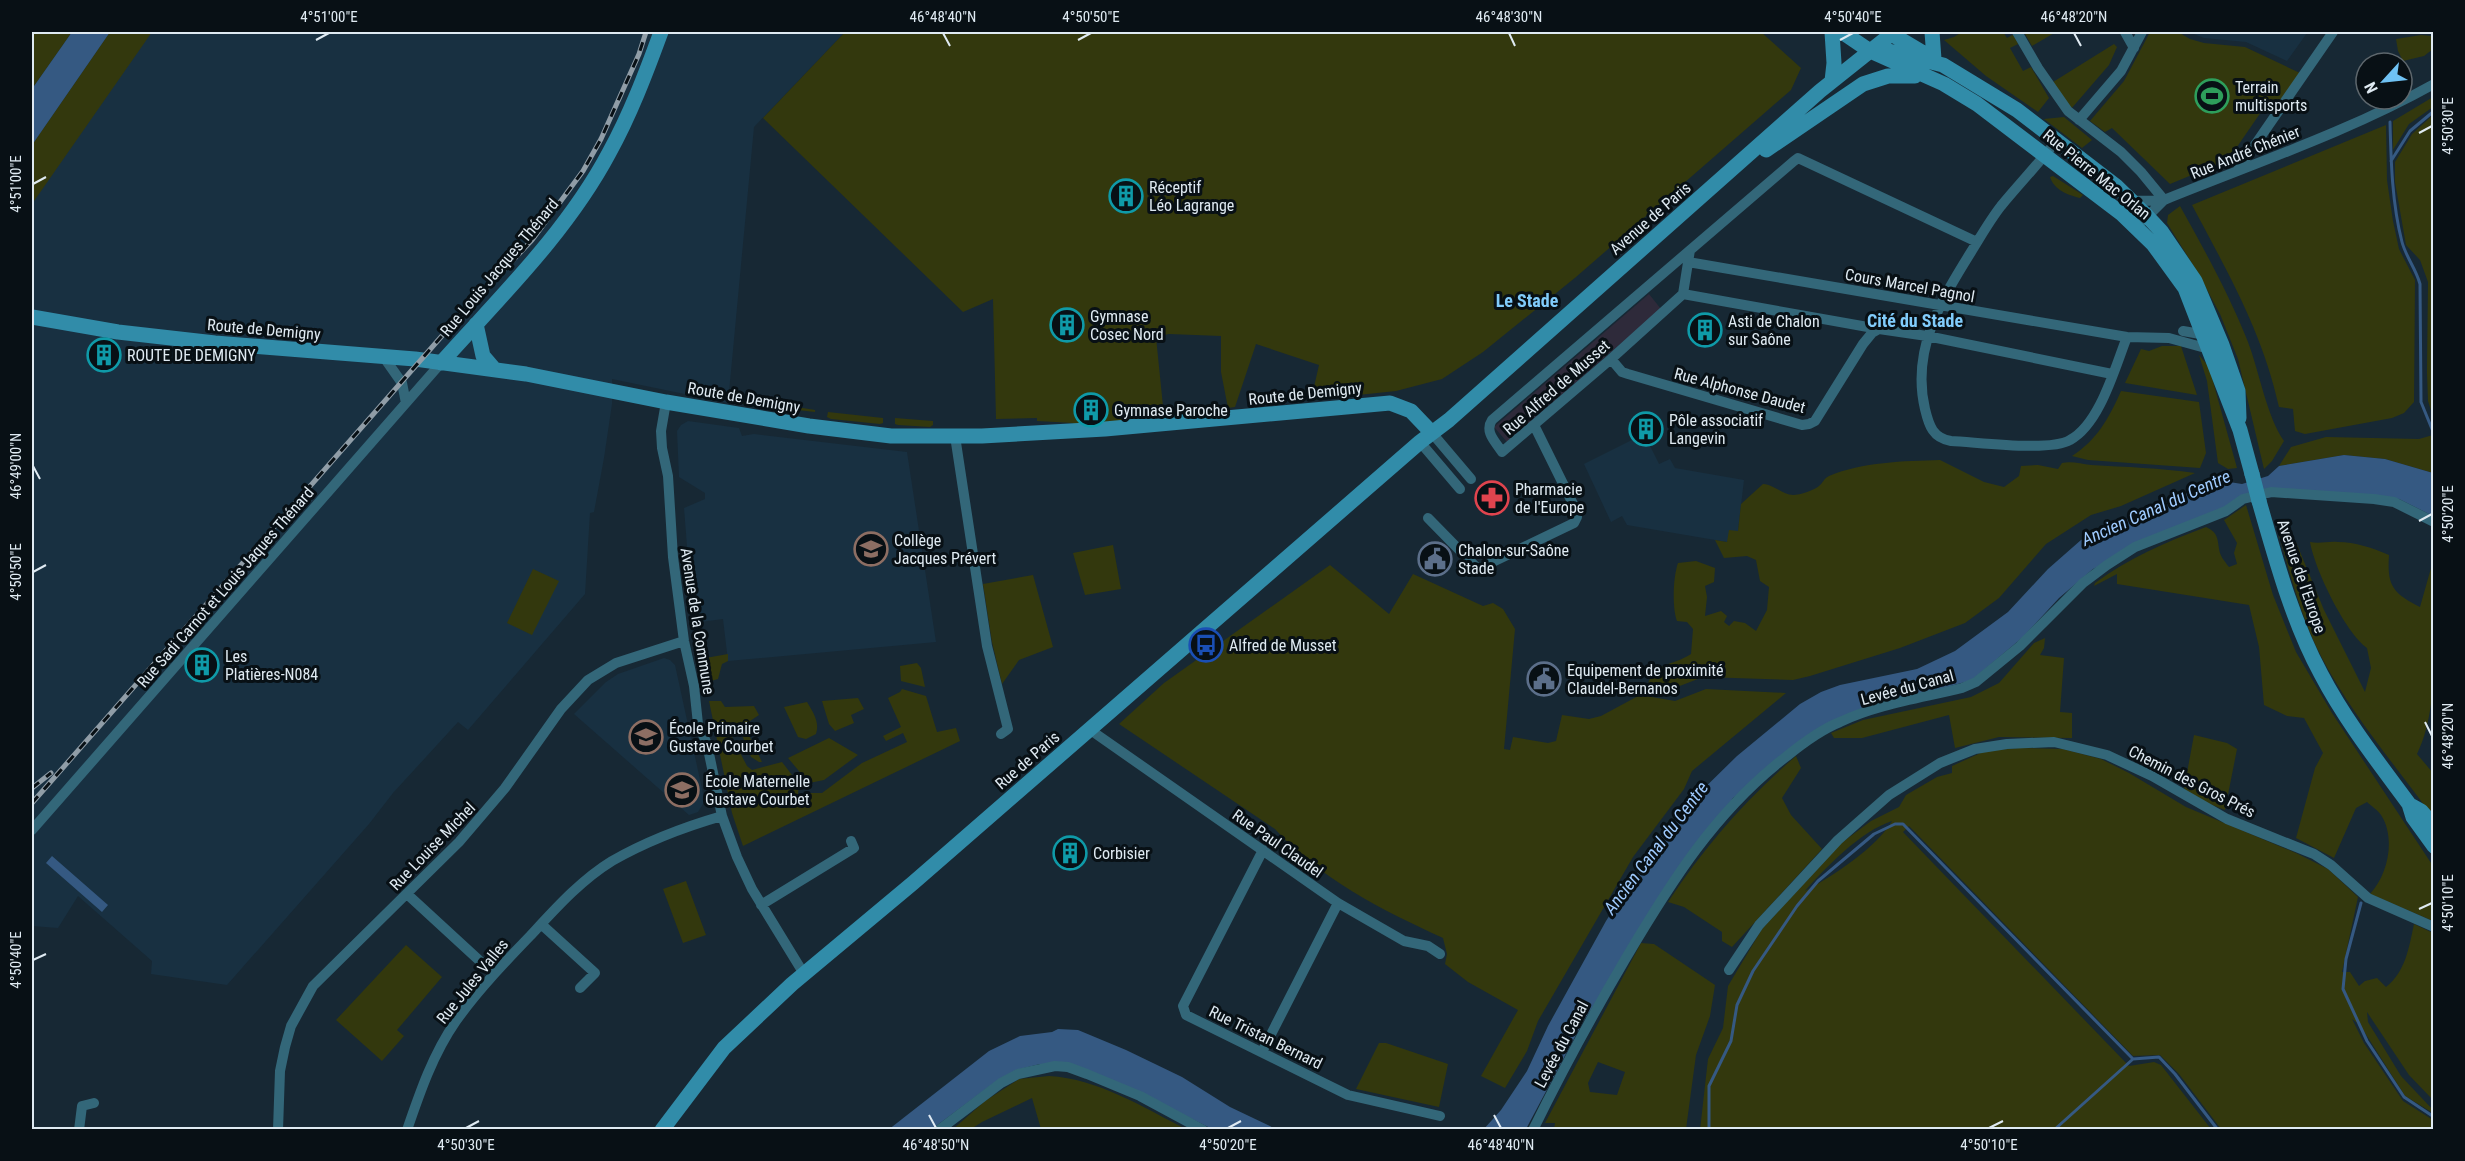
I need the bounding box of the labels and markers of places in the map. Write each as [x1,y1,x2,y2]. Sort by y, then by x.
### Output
sports icon: Terrain multisports [2194,78,2230,114]
place label: Terrain multisports [2235,78,2307,115]
building icon: Réceptif Léo Lagrange [1108,178,1144,214]
place label: Réceptif Léo Lagrange [1149,178,1234,215]
building icon: Gymnase Cosec Nord [1049,307,1085,343]
place label: Gymnase Cosec Nord [1090,307,1164,344]
building icon: Asti de Chalon sur Saône [1687,312,1723,348]
place label: Asti de Chalon sur Saône [1728,312,1820,349]
building icon: ROUTE DE DEMIGNY [86,337,122,373]
place label: ROUTE DE DEMIGNY [127,346,256,365]
building icon: Gymnase Paroche [1073,392,1109,428]
place label: Gymnase Paroche [1114,401,1228,420]
building icon: Pôle associatif Langevin [1628,411,1664,447]
place label: Pôle associatif Langevin [1669,411,1763,448]
pharmacy icon: Pharmacie de l'Europe [1474,480,1510,516]
place label: Pharmacie de l'Europe [1515,480,1584,517]
school or university icon: Collège Jacques Prévert [853,531,889,567]
place label: Collège Jacques Prévert [894,531,997,568]
public building icon: Chalon-sur-Saône Stade [1417,541,1453,577]
place label: Chalon-sur-Saône Stade [1458,541,1569,578]
bus stop icon: Alfred de Musset [1188,627,1224,663]
place label: Alfred de Musset [1229,636,1337,655]
building icon: Les Platières-N084 [184,647,220,683]
place label: Les Platières-N084 [225,647,318,684]
public building icon: Equipement de proximité Claudel-Bernanos [1526,661,1562,697]
place label: Equipement de proximité Claudel-Bernanos [1567,661,1724,698]
school or university icon: École Primaire Gustave Courbet [628,719,664,755]
place label: École Primaire Gustave Courbet [669,719,774,756]
school or university icon: École Maternelle Gustave Courbet [664,772,700,808]
place label: École Maternelle Gustave Courbet [705,772,810,809]
building icon: Corbisier [1052,835,1088,871]
place label: Corbisier [1093,844,1150,863]

